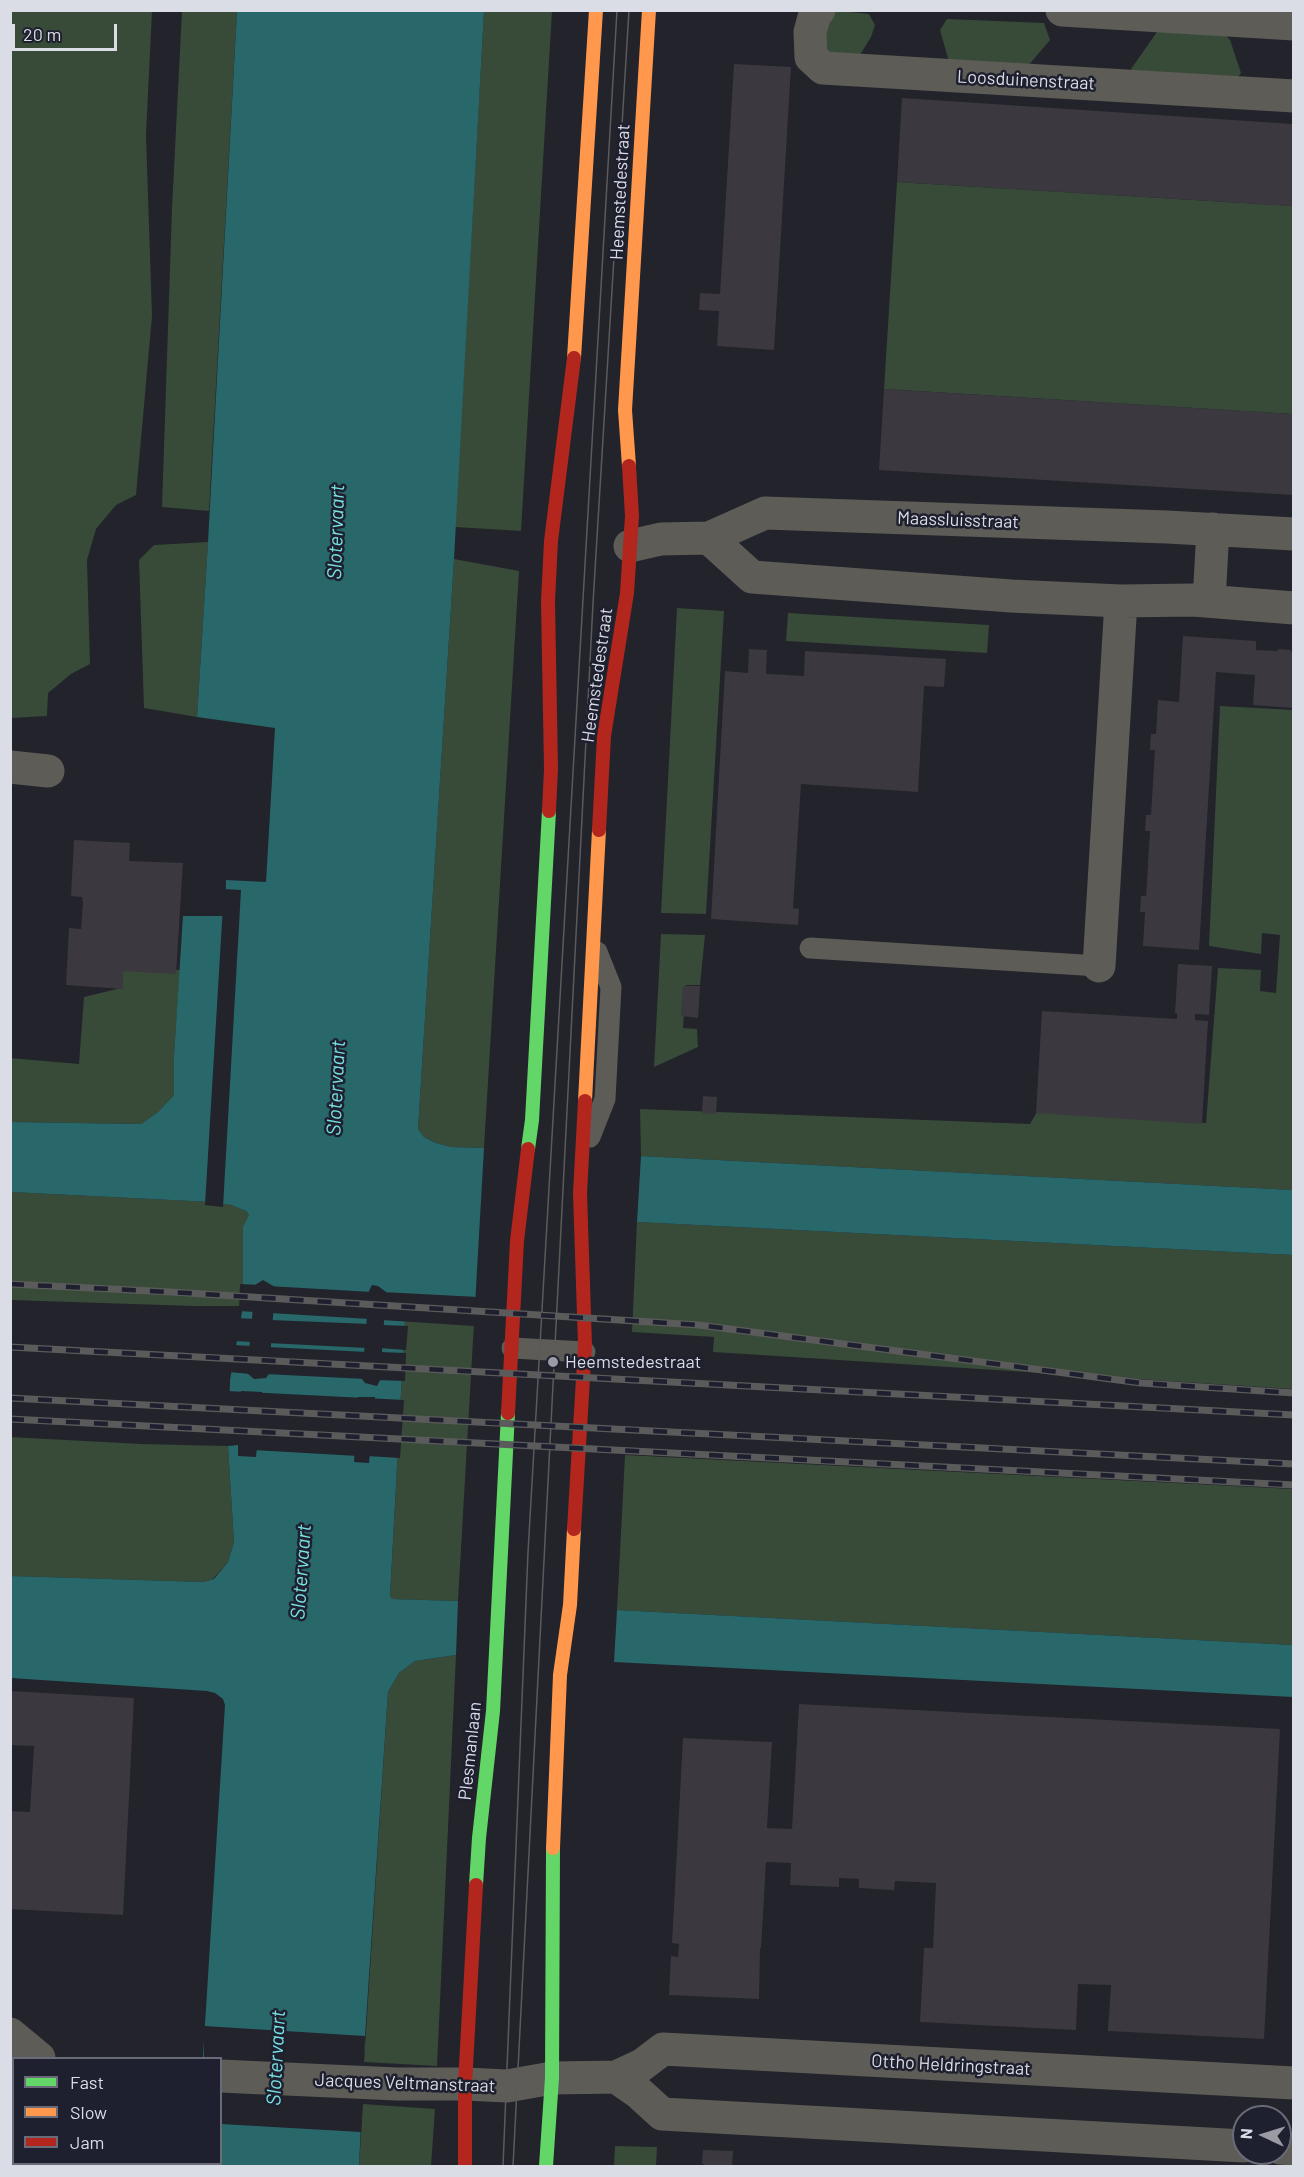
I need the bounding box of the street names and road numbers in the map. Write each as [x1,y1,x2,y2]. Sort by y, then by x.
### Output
street label: Loosduinenstraat [957,66,1095,94]
street label: Heemstedestraat [606,123,634,261]
street label: Maassluisstraat [897,507,1019,533]
street label: Heemstedestraat [577,606,617,744]
street label: Plesmanlaan [454,1701,486,1801]
street label: Ottho Heldringstraat [871,2050,1031,2080]
street label: Jacques Veltmanstraat [314,2069,496,2097]

